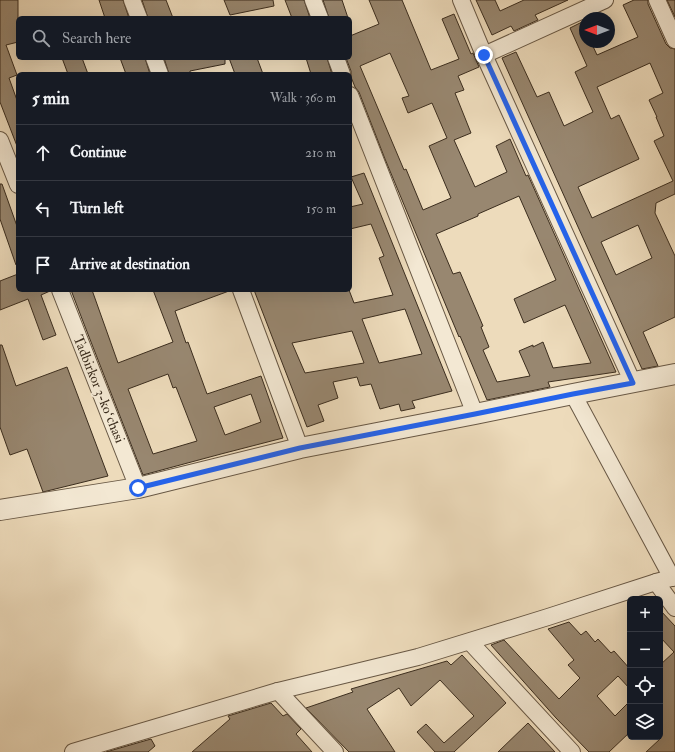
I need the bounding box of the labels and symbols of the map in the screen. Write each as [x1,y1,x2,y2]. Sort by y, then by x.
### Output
north arrow [579,12,615,48]
route end [475,46,493,64]
street label: Tadbirkor 3-koʻchasi [70,333,129,446]
route start [129,479,147,497]

